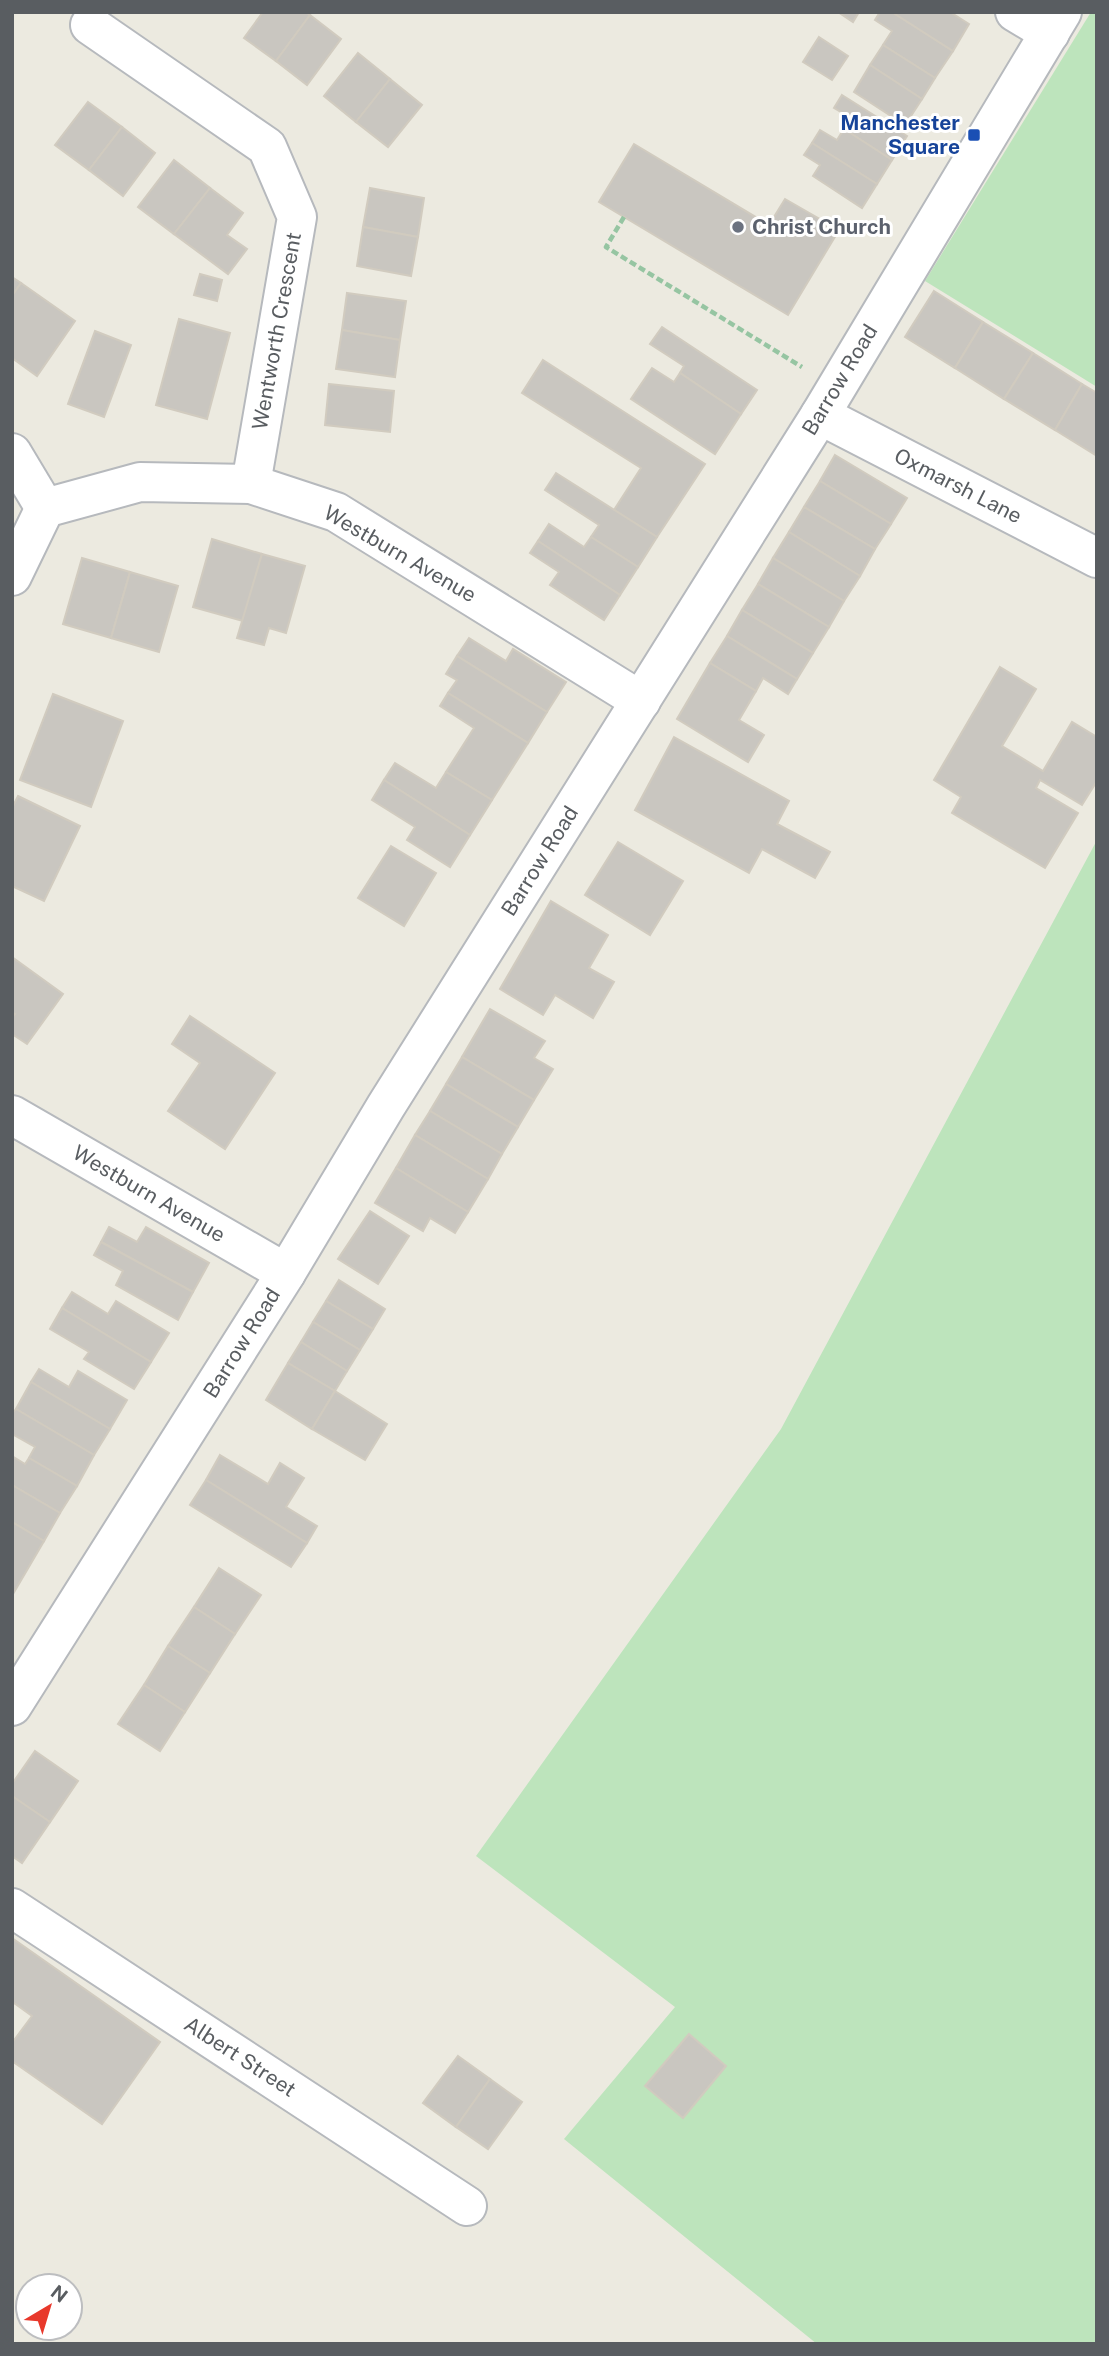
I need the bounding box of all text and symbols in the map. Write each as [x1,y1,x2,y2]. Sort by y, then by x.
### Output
place label: Manchester Square [840,110,960,159]
marker: Manchester Square [966,127,982,143]
place label: Christ Church [752,214,891,239]
marker: Christ Church [730,219,746,235]
street label: Wentworth Crescent [247,230,306,432]
street label: Barrow Road [797,320,882,440]
street label: Oxmarsh Lane [890,443,1026,528]
street label: Westburn Avenue [320,500,481,607]
street label: Barrow Road [496,801,583,920]
street label: Westburn Avenue [69,1140,230,1247]
street label: Barrow Road [198,1283,285,1402]
street label: Albert Street [180,2011,301,2102]
north arrow [14,2272,84,2342]
text: N [47,2280,72,2307]

